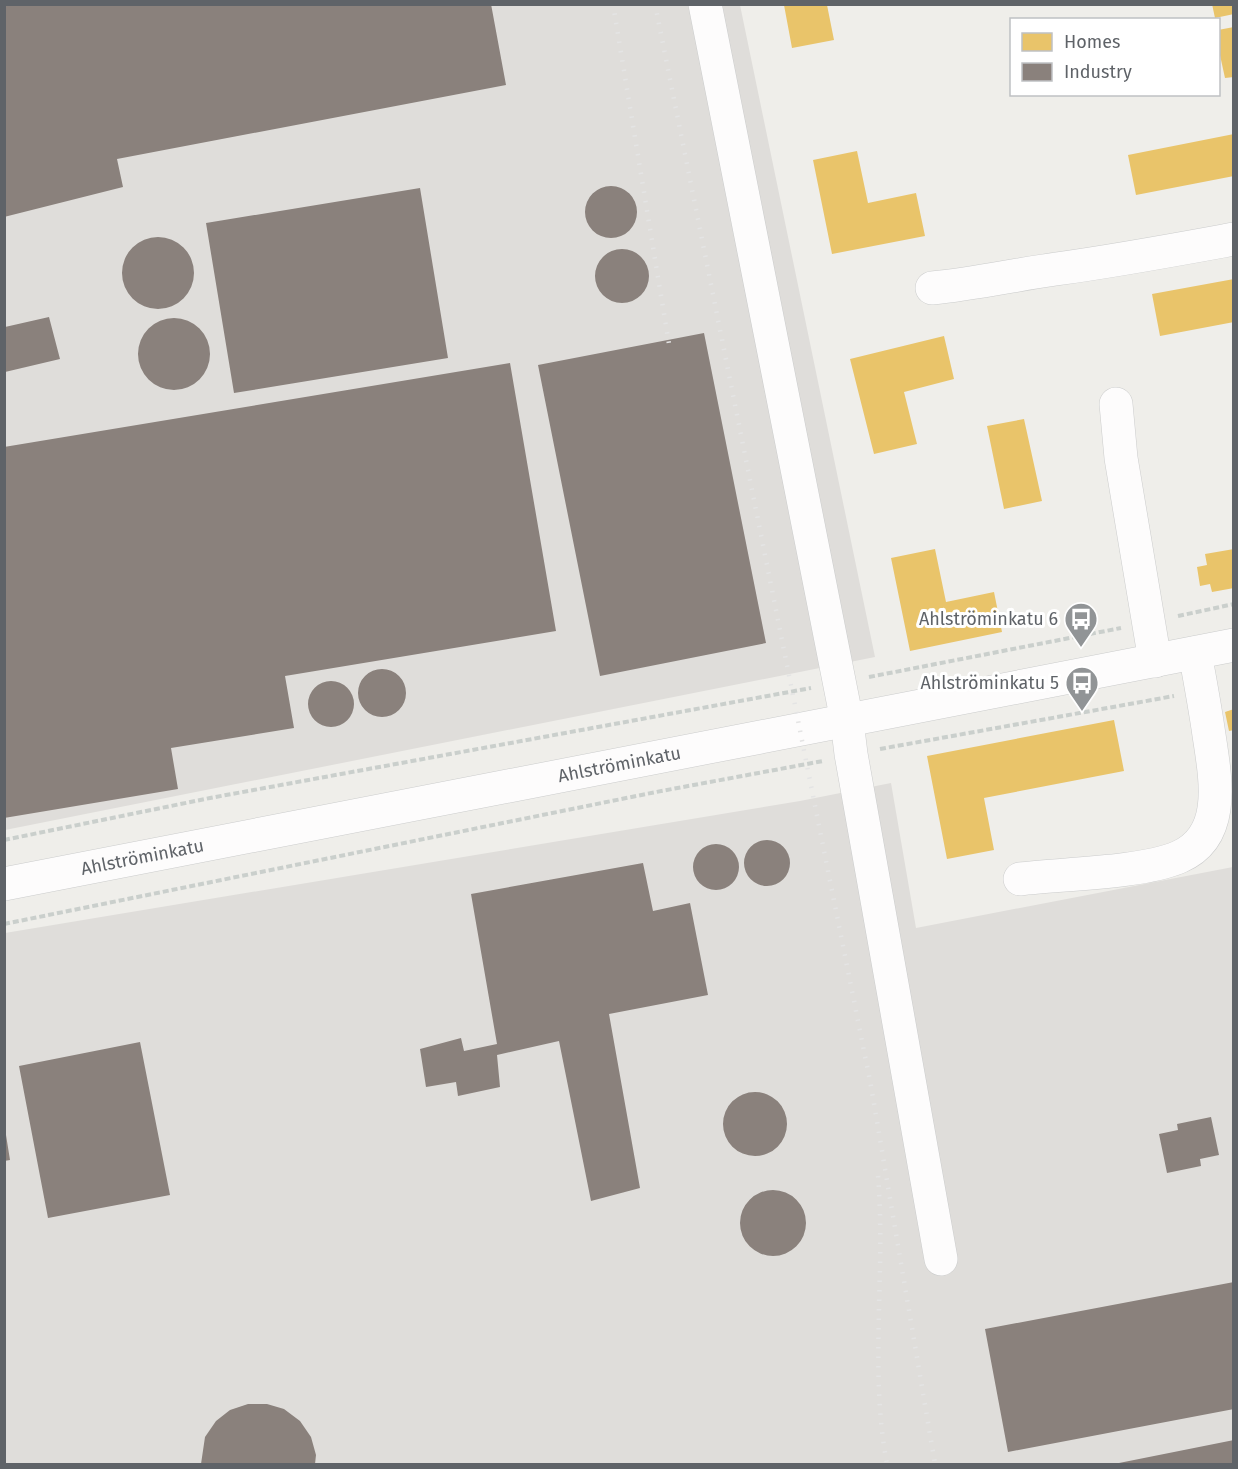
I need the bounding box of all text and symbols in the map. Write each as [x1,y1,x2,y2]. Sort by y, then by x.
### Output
legend [1010,18,1220,96]
text: Homes [1064,31,1120,53]
text: Industry [1064,61,1132,83]
bus stop icon: Ahlströminkatu 6 [1063,601,1099,648]
place label: Ahlströminkatu 6 [919,608,1058,630]
bus stop icon: Ahlströminkatu 5 [1064,665,1100,712]
place label: Ahlströminkatu 5 [920,672,1059,694]
street label: Ahlströminkatu [556,742,683,787]
street label: Ahlströminkatu [79,834,206,880]

